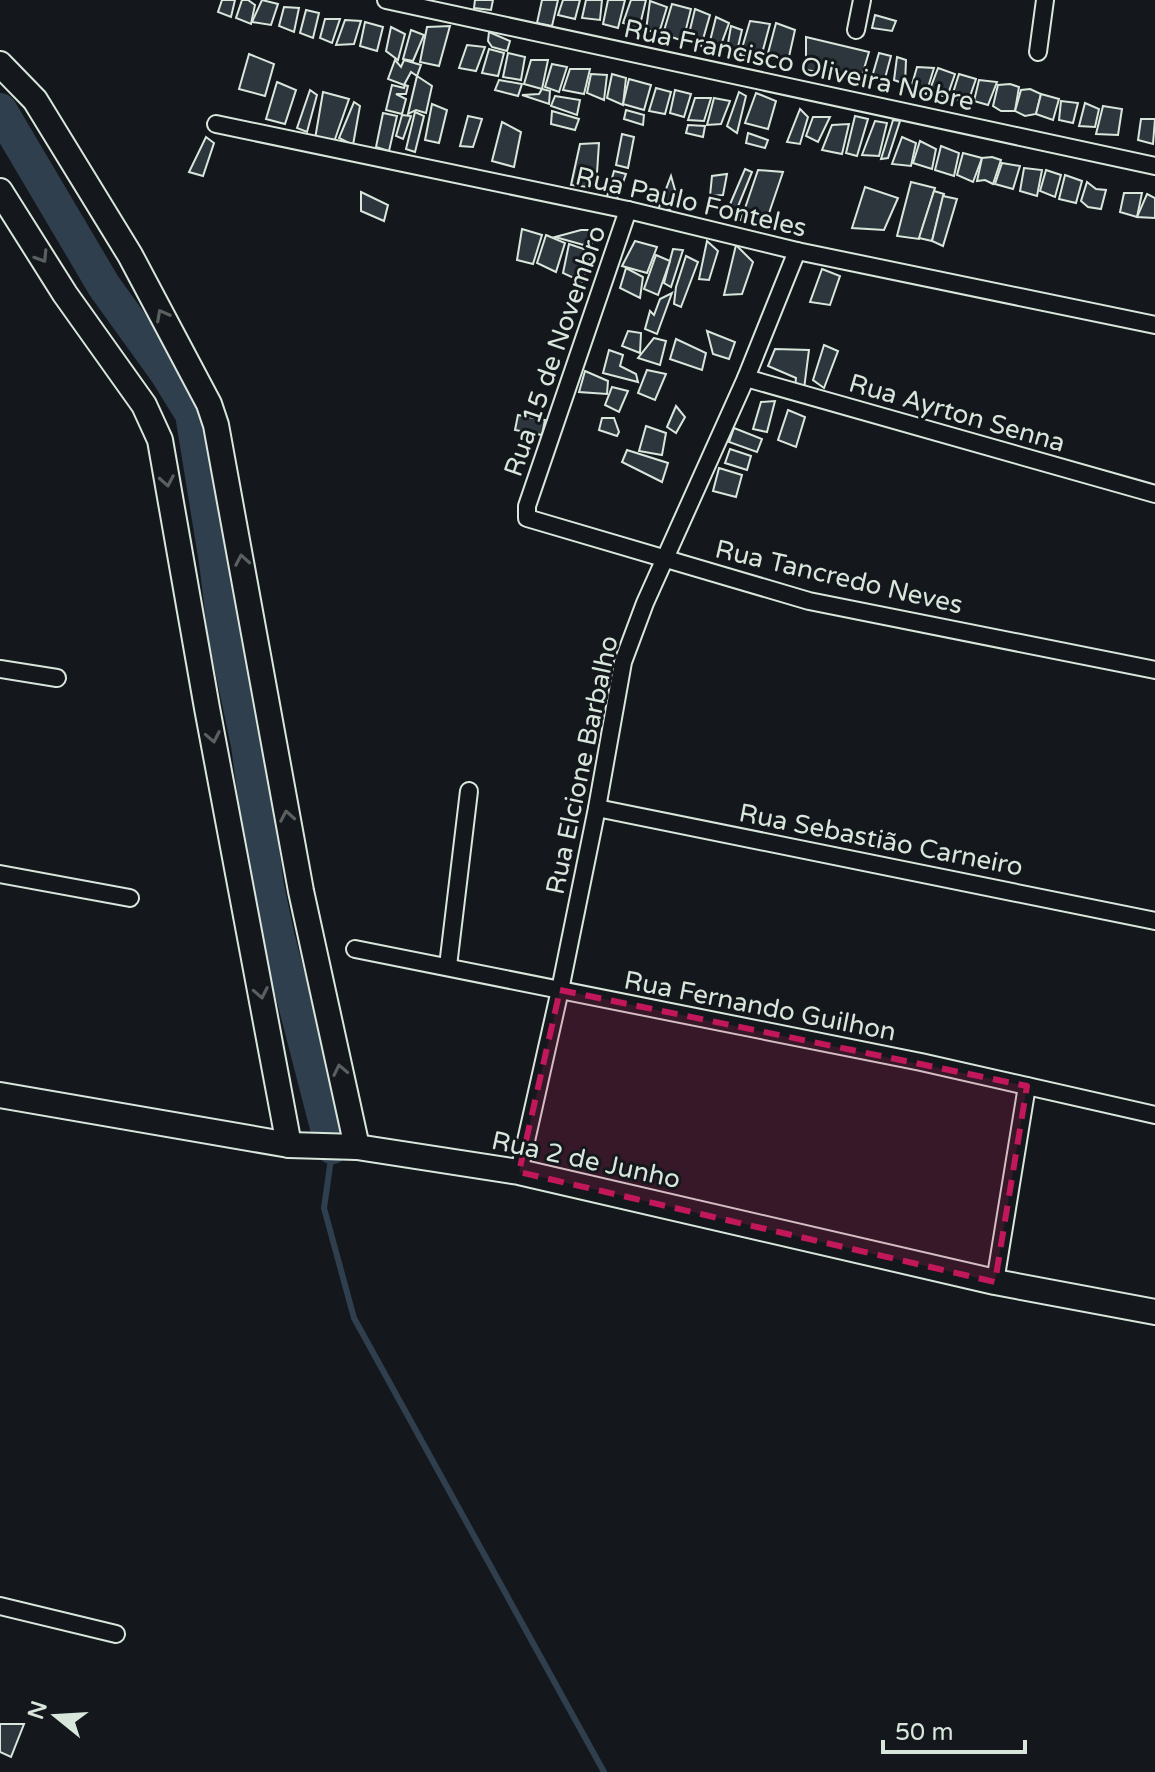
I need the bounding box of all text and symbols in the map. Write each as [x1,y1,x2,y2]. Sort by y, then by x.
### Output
street label: Rua Francisco Oliveira Nobre [621,13,977,117]
street label: Rua Paulo Fonteles [572,160,810,244]
street label: Rua 15 de Novembro [498,222,612,480]
one-way arrow [32,248,47,263]
one-way arrow [156,309,171,324]
street label: Rua Ayrton Senna [845,367,1069,459]
one-way arrow [158,474,175,488]
street label: Rua Tancredo Neves [712,533,966,621]
one-way arrow [234,553,251,567]
street label: Rua Elcione Barbalho [539,633,625,897]
one-way arrow [203,730,220,744]
street label: Rua Sebastião Carneiro [736,797,1026,883]
one-way arrow [280,809,297,823]
street label: Rua Fernando Guilhon [621,964,899,1048]
one-way arrow [251,986,268,999]
one-way arrow [332,1064,349,1078]
street label: Rua 2 de Junho [489,1125,683,1195]
north arrow [16,1676,96,1756]
text: N [23,1698,53,1723]
scale bar [883,1704,1025,1754]
text: 50 m [895,1718,953,1747]

